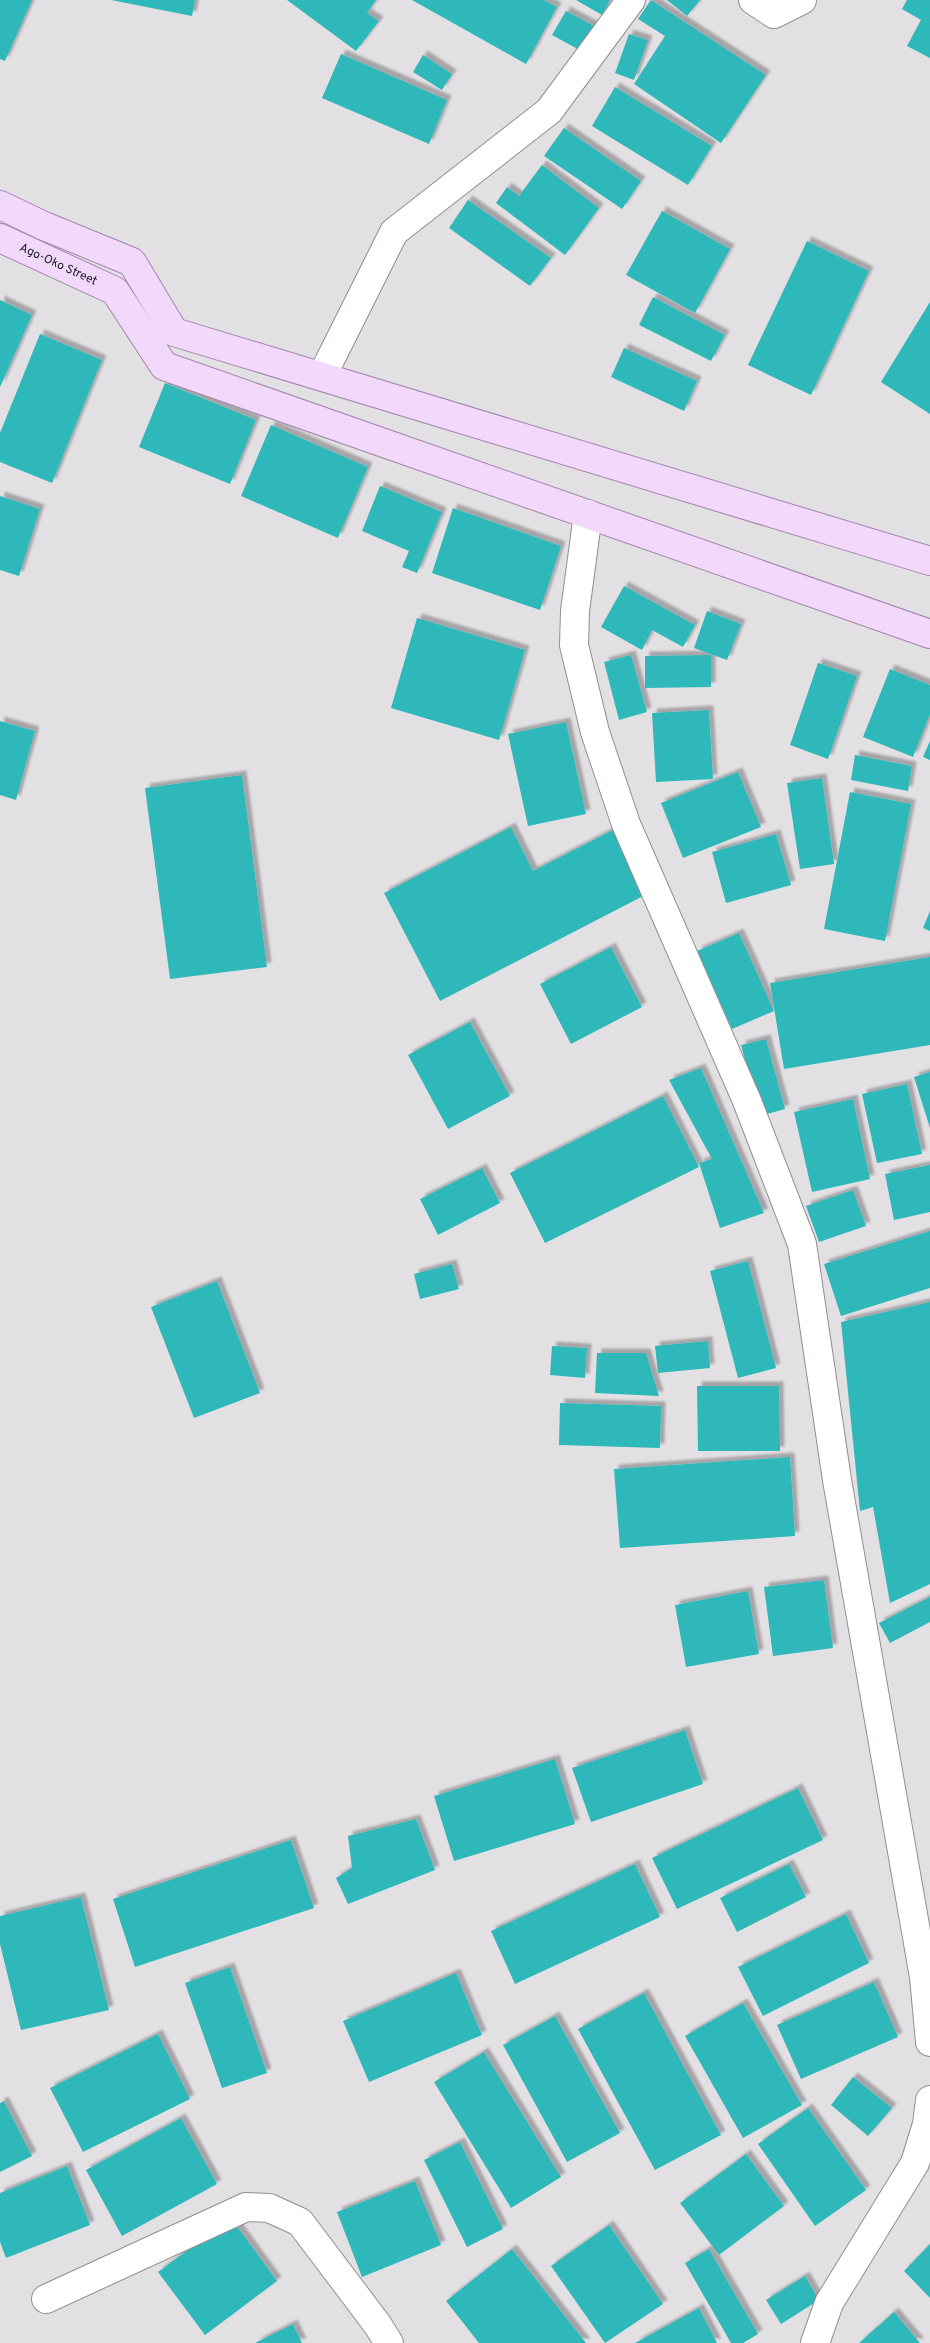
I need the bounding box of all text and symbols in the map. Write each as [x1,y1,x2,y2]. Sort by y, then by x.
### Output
street label: Ago-Oko Street [17,240,99,290]

